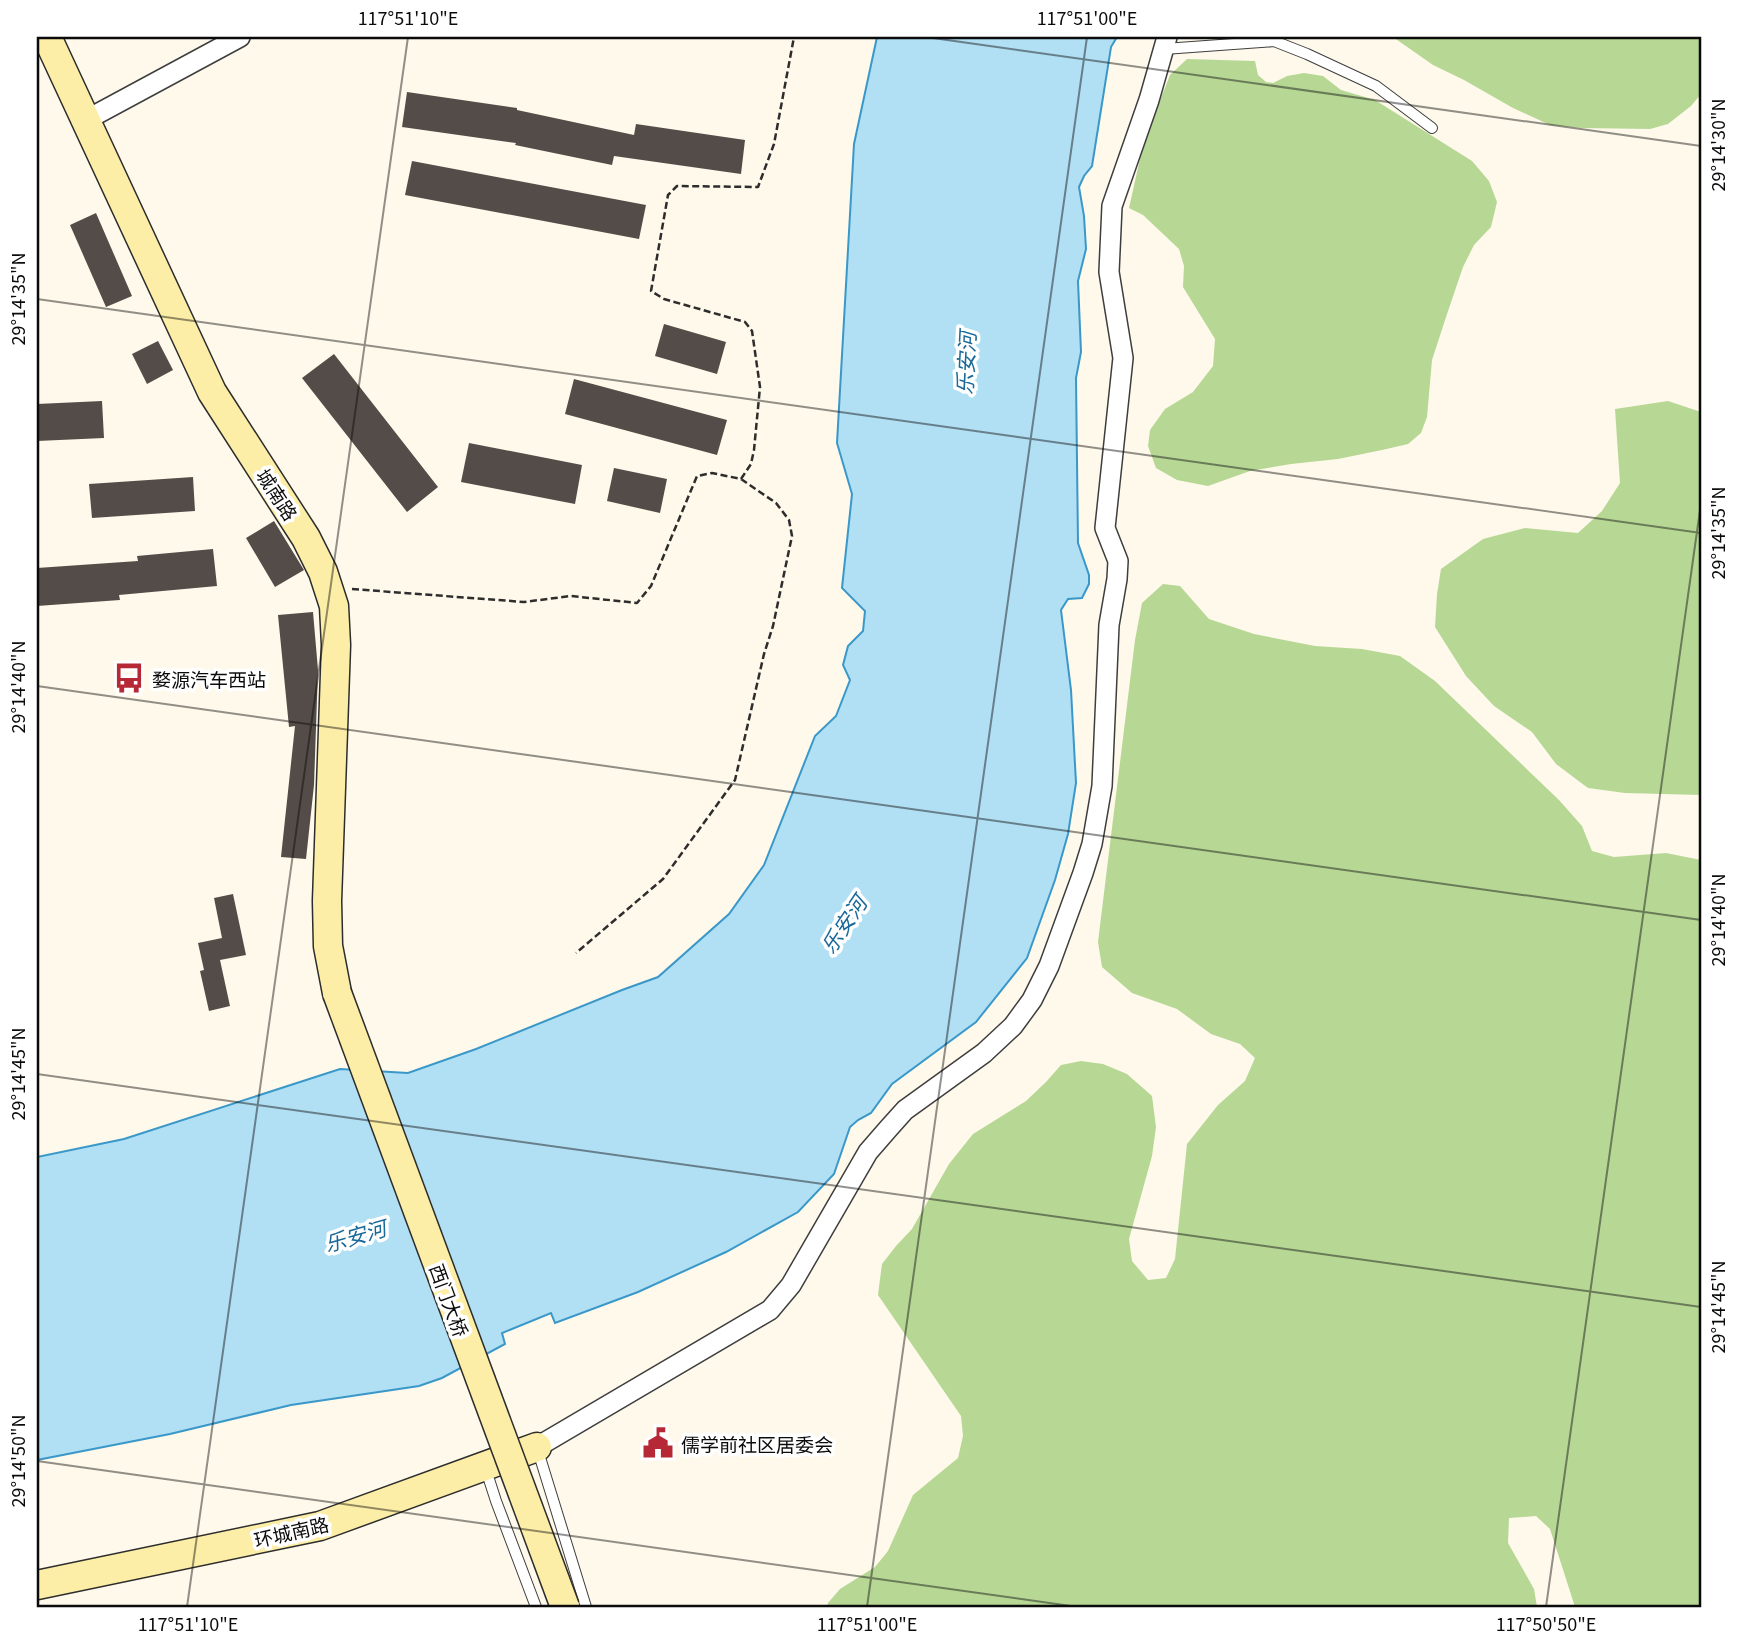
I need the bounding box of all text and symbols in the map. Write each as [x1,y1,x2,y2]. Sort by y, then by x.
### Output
text: 117°51'10"E [358,4,458,30]
text: 117°51'00"E [1037,4,1137,30]
text: 29°14'30"N [1704,98,1730,192]
text: 29°14'35"N [4,252,30,346]
water label: 乐安河 [948,327,982,395]
street label: 城南路 [251,463,305,525]
text: 29°14'35"N [1704,486,1730,580]
text: 29°14'40"N [4,640,30,734]
bus stop icon: 婺源汽车西站 [112,661,146,695]
place label: 婺源汽车西站 [152,665,266,692]
text: 29°14'40"N [1704,873,1730,967]
water label: 乐安河 [813,886,875,959]
text: 29°14'45"N [4,1027,30,1121]
water label: 乐安河 [321,1211,393,1258]
street label: 西门大桥 [424,1260,476,1340]
text: 29°14'45"N [1704,1260,1730,1354]
text: 29°14'50"N [4,1414,30,1508]
public building icon: 儒学前社区居委会 [641,1426,675,1460]
place label: 儒学前社区居委会 [681,1430,833,1457]
street label: 环城南路 [251,1509,331,1553]
text: 117°51'10"E [138,1610,238,1636]
text: 117°51'00"E [817,1610,917,1636]
text: 117°50'50"E [1496,1610,1596,1636]

